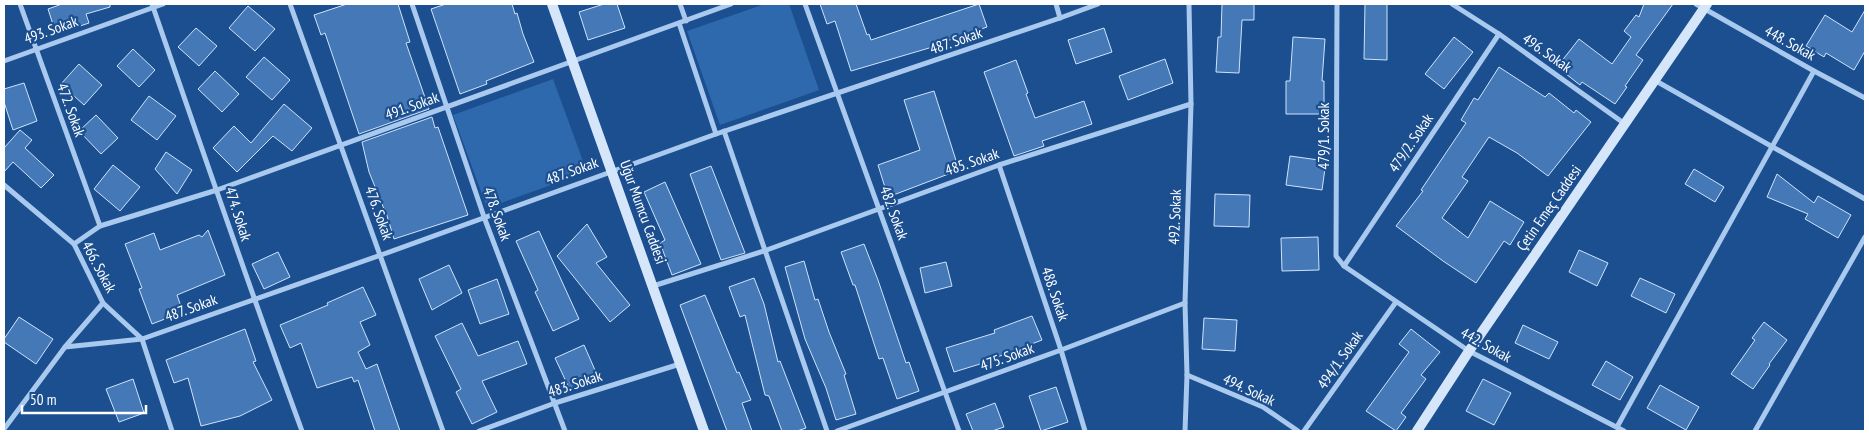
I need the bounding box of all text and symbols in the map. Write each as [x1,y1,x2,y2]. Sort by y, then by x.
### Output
street label: 493. Sokak [21,11,80,48]
street label: 448. Sokak [1761,21,1819,64]
street label: 487. Sokak [927,23,985,58]
street label: 496. Sokak [1519,29,1576,76]
street label: 472. Sokak [53,80,90,139]
street label: 491. Sokak [382,87,441,124]
street label: 479/1. Sokak [1314,102,1333,169]
street label: 479/2. Sokak [1384,110,1437,176]
street label: 485. Sokak [942,143,1001,180]
street label: 487. Sokak [543,152,601,189]
street label: Uğur Mumcu Caddesi [616,157,671,266]
street label: Çetin Emeç Caddesi [1512,161,1585,254]
street label: 476. Sokak [361,183,398,242]
street label: 482. Sokak [876,183,913,242]
street label: 474. Sokak [221,184,256,243]
street label: 478. Sokak [479,184,516,243]
street label: 492. Sokak [1164,189,1185,245]
street label: 466. Sokak [78,238,121,296]
street label: 488. Sokak [1037,264,1074,323]
street label: 487. Sokak [162,289,220,326]
street label: 442. Sokak [1457,323,1515,366]
street label: 494/1. Sokak [1313,327,1367,393]
street label: 475. Sokak [977,338,1036,375]
street label: 483. Sokak [545,366,604,401]
street label: 494. Sokak [1220,369,1279,410]
scale bar [22,382,146,414]
text: 50 m [30,390,56,409]

